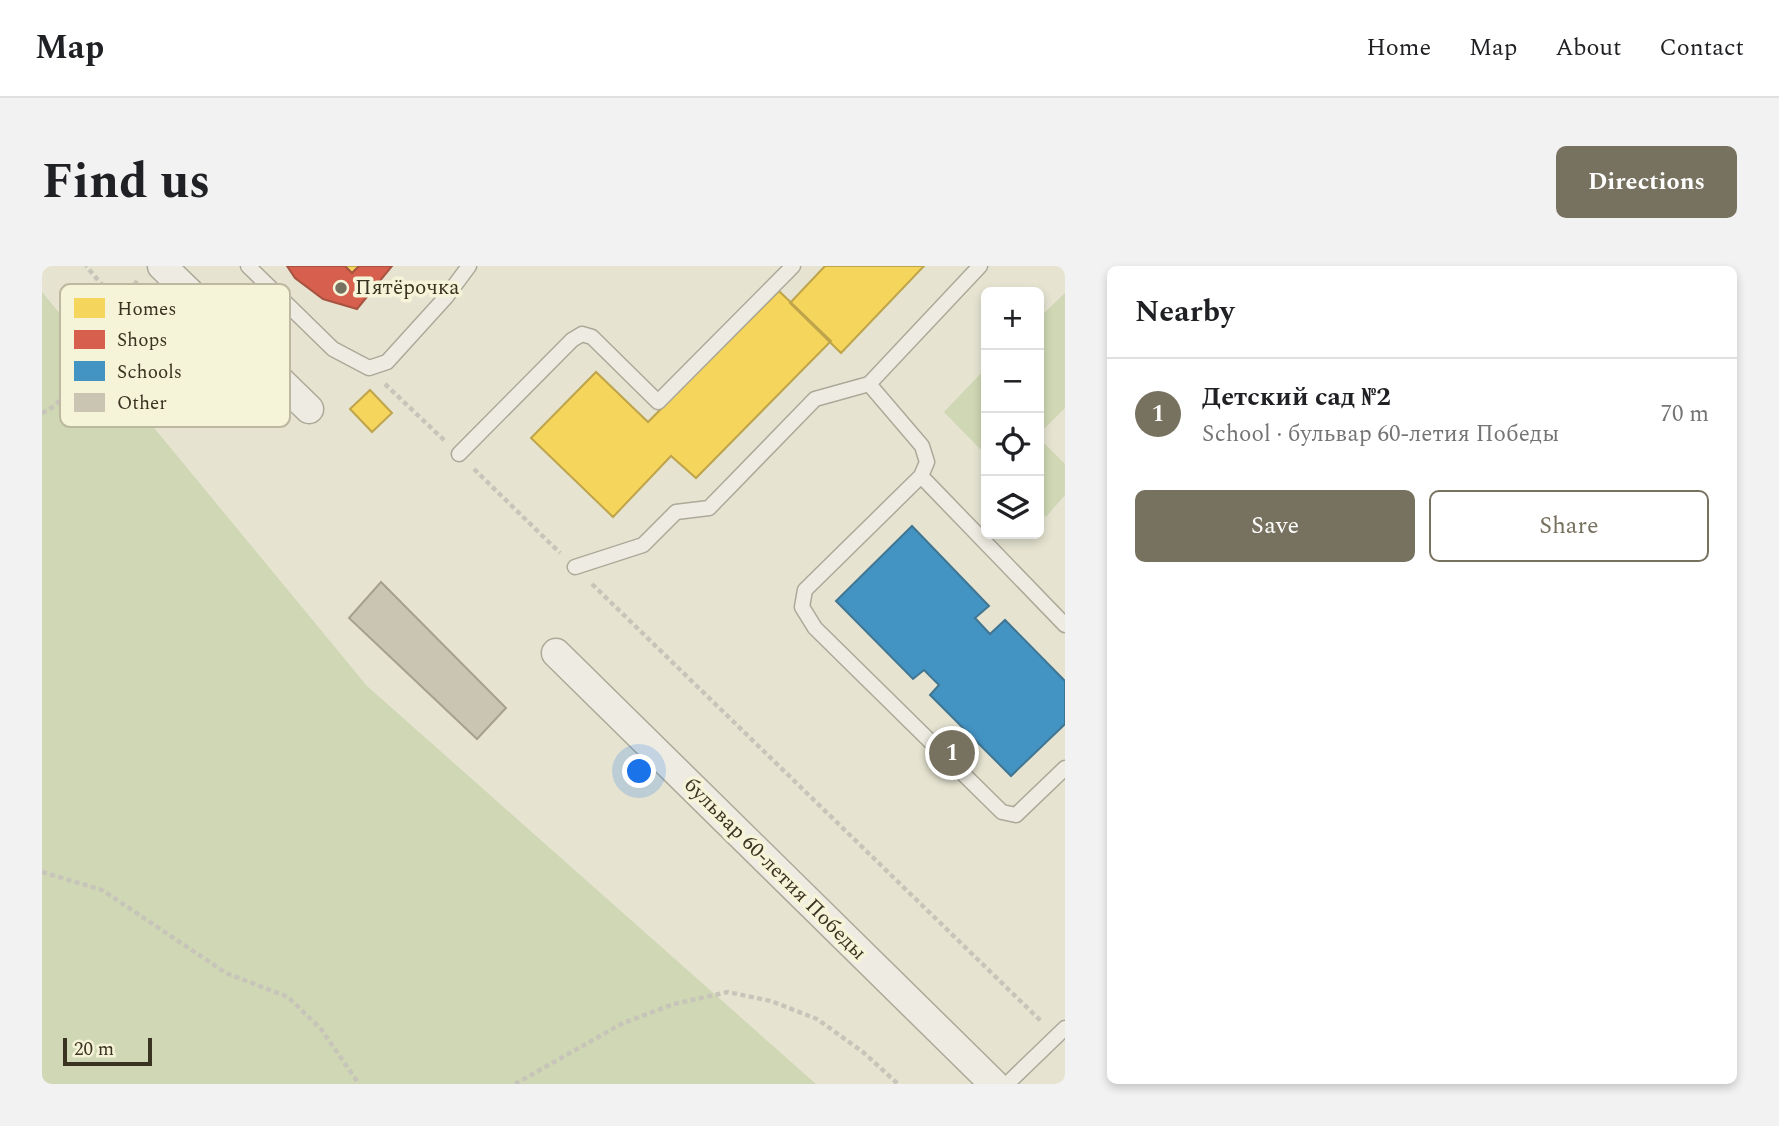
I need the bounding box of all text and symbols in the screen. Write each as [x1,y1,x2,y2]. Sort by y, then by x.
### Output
text: Map [35,23,104,73]
text: Home [1366,30,1431,66]
text: Map [1469,30,1517,66]
text: About [1555,30,1621,66]
text: Contact [1659,30,1744,66]
text: Find us [42,145,210,220]
button: Directions [1556,146,1737,218]
place label: Пятёрочка [355,272,460,304]
marker: Пятёрочка [333,280,349,296]
legend [60,284,290,427]
map controls [981,287,1044,539]
button: + [981,287,1044,350]
text: Nearby [1135,289,1234,335]
text: Homes [117,295,176,324]
text: Shops [117,326,167,355]
button: − [981,350,1044,413]
text: Schools [117,358,182,387]
text: Детский сад №2 [1202,377,1391,417]
text: Other [117,389,167,418]
text: 1 [1152,397,1164,432]
text: 70 m [1660,397,1709,432]
button: locate [981,413,1044,476]
text: School · бульвар 60-летия Победы [1202,417,1559,452]
button: layers [981,476,1044,539]
button: Save [1135,490,1415,562]
button: Share [1429,490,1709,562]
pin: 1 [929,727,975,779]
your location [622,754,656,788]
street label: бульвар 60-летия Победы [676,770,874,968]
scale bar [63,1035,152,1067]
text: 20 m [74,1035,114,1064]

